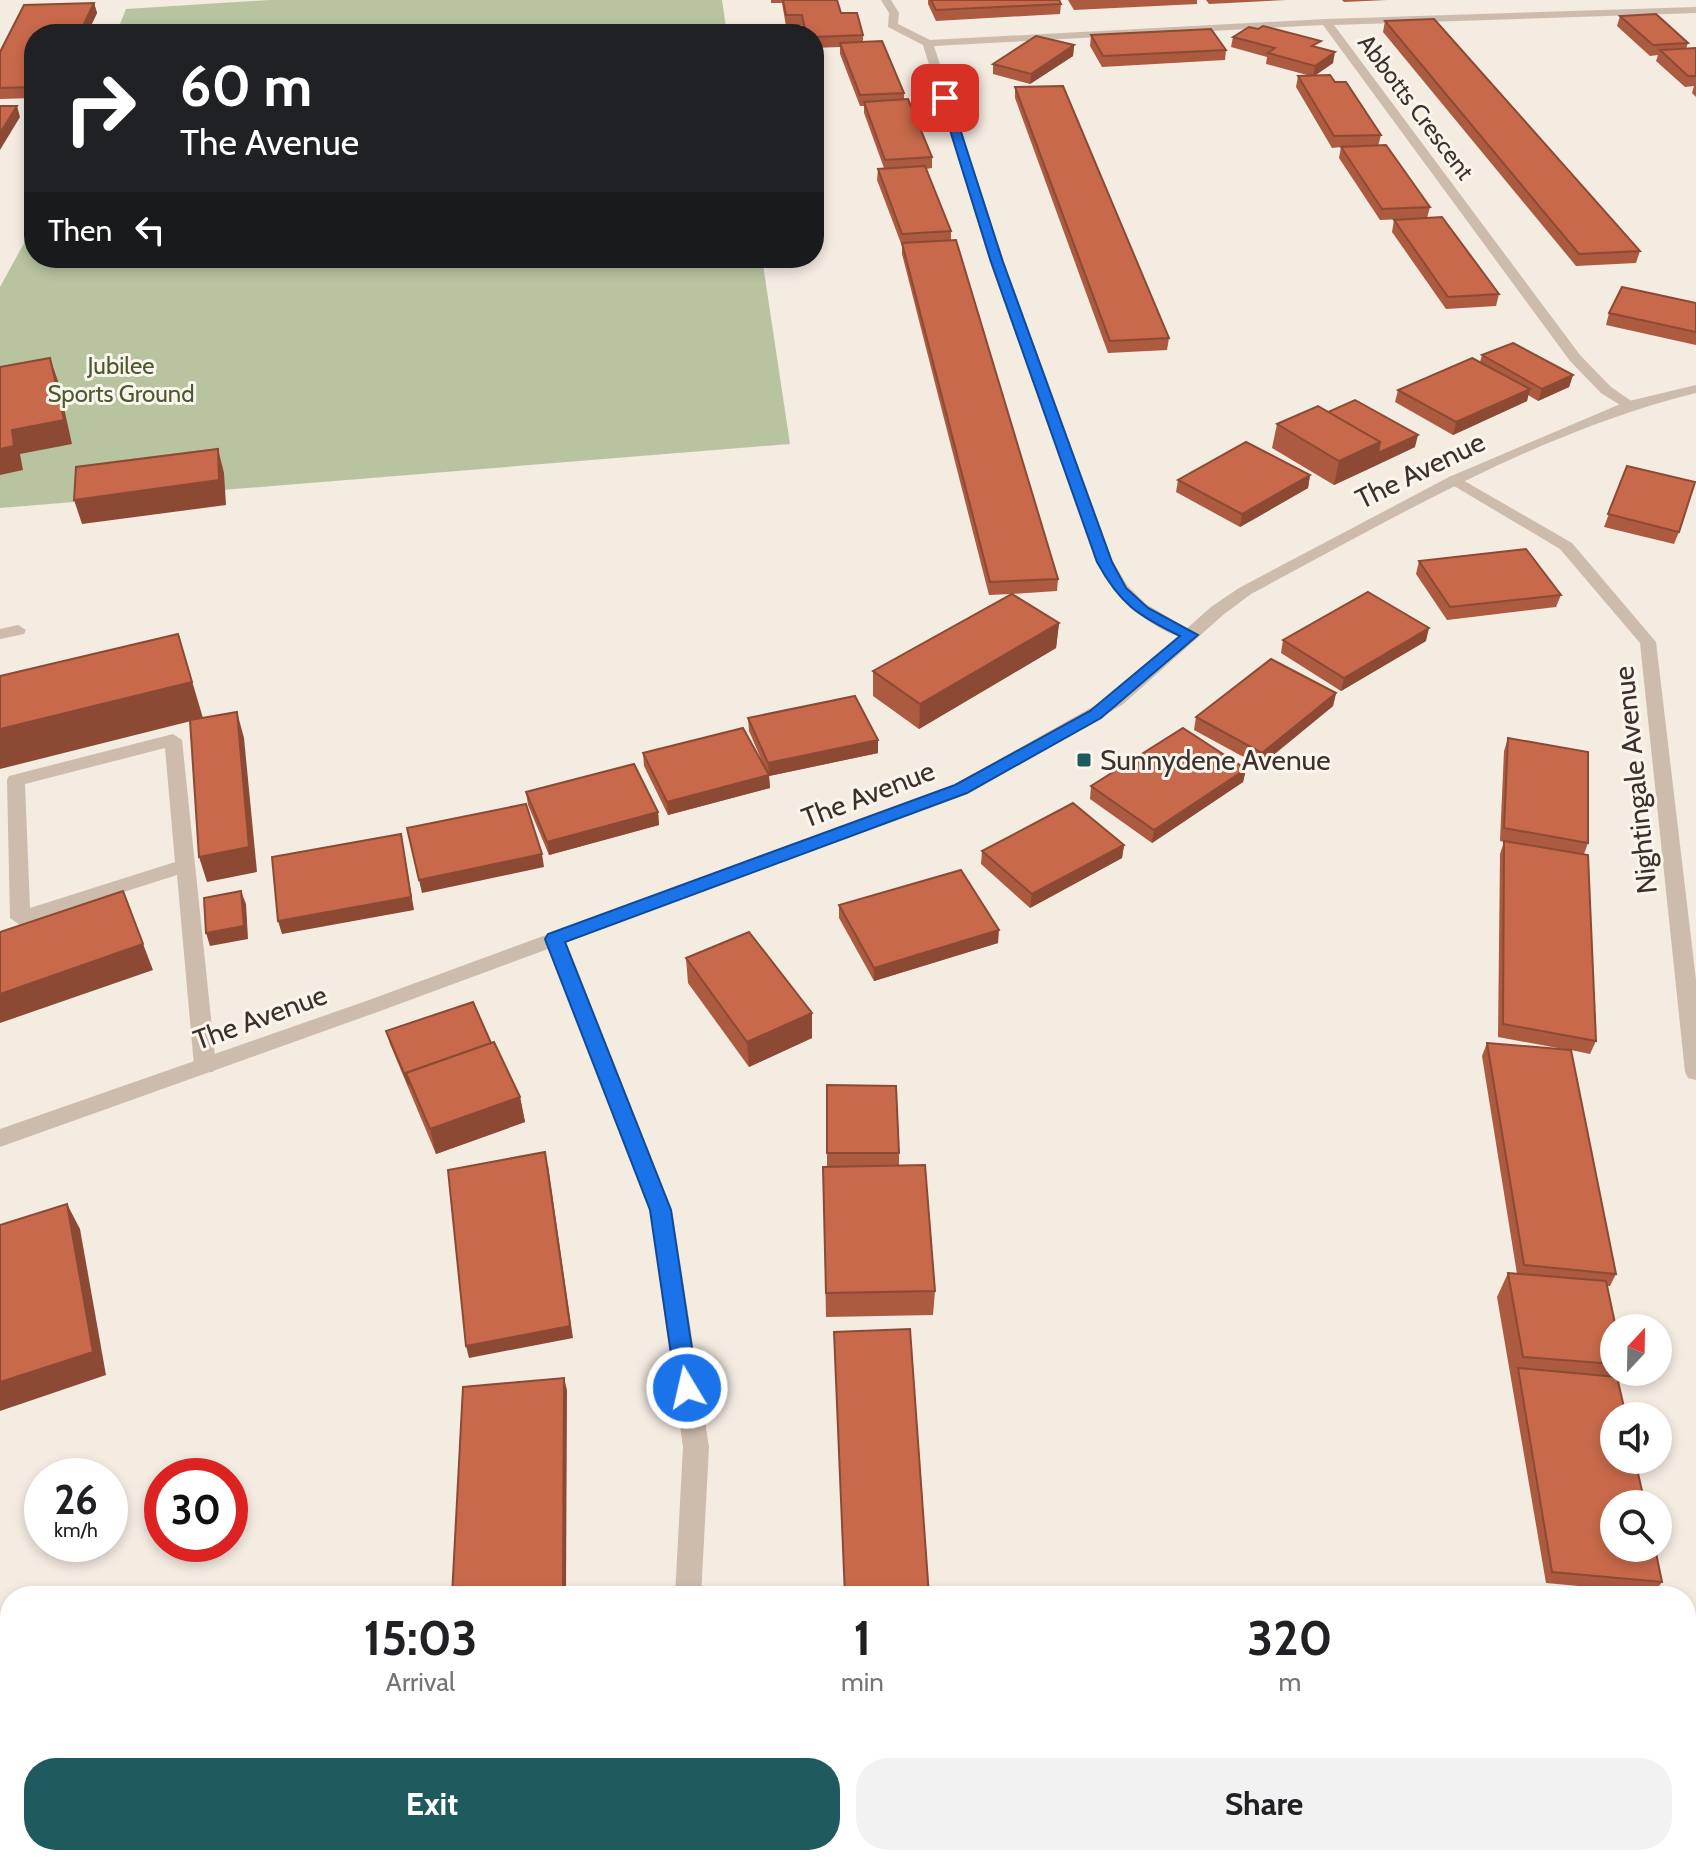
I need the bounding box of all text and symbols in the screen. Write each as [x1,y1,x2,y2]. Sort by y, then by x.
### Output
street label: Abbotts Crescent [1352,29,1480,185]
text: 60 m [180,52,312,120]
icon: right [48,56,152,160]
pin [911,64,979,132]
icon: arrive [923,76,967,120]
text: The Avenue [180,120,359,164]
icon: left [128,208,172,252]
text: Then [48,212,112,249]
park label: Jubilee Sports Ground [47,351,195,408]
street label: The Avenue [1350,424,1490,516]
street label: Nightingale Avenue [1606,665,1664,895]
place label: Sunnydene Avenue [1100,743,1331,777]
marker: Sunnydene Avenue [1075,751,1093,769]
street label: The Avenue [797,753,939,835]
street label: The Avenue [189,977,331,1057]
north arrow [1600,1314,1672,1386]
map controls [1600,1314,1672,1562]
position arrow [645,1346,729,1430]
button: sound [1600,1402,1672,1474]
speed limit sign: 30 [144,1458,248,1562]
text: 26 [54,1475,98,1524]
button: search [1600,1490,1672,1562]
text: km/h [54,1518,98,1542]
text: 15:03 [364,1609,477,1667]
text: 1 [854,1609,871,1667]
text: 320 [1247,1609,1332,1667]
text: Arrival [386,1666,455,1698]
text: min [841,1666,884,1698]
text: m [1278,1666,1301,1698]
button: Exit [24,1758,840,1850]
button: Share [856,1758,1672,1850]

